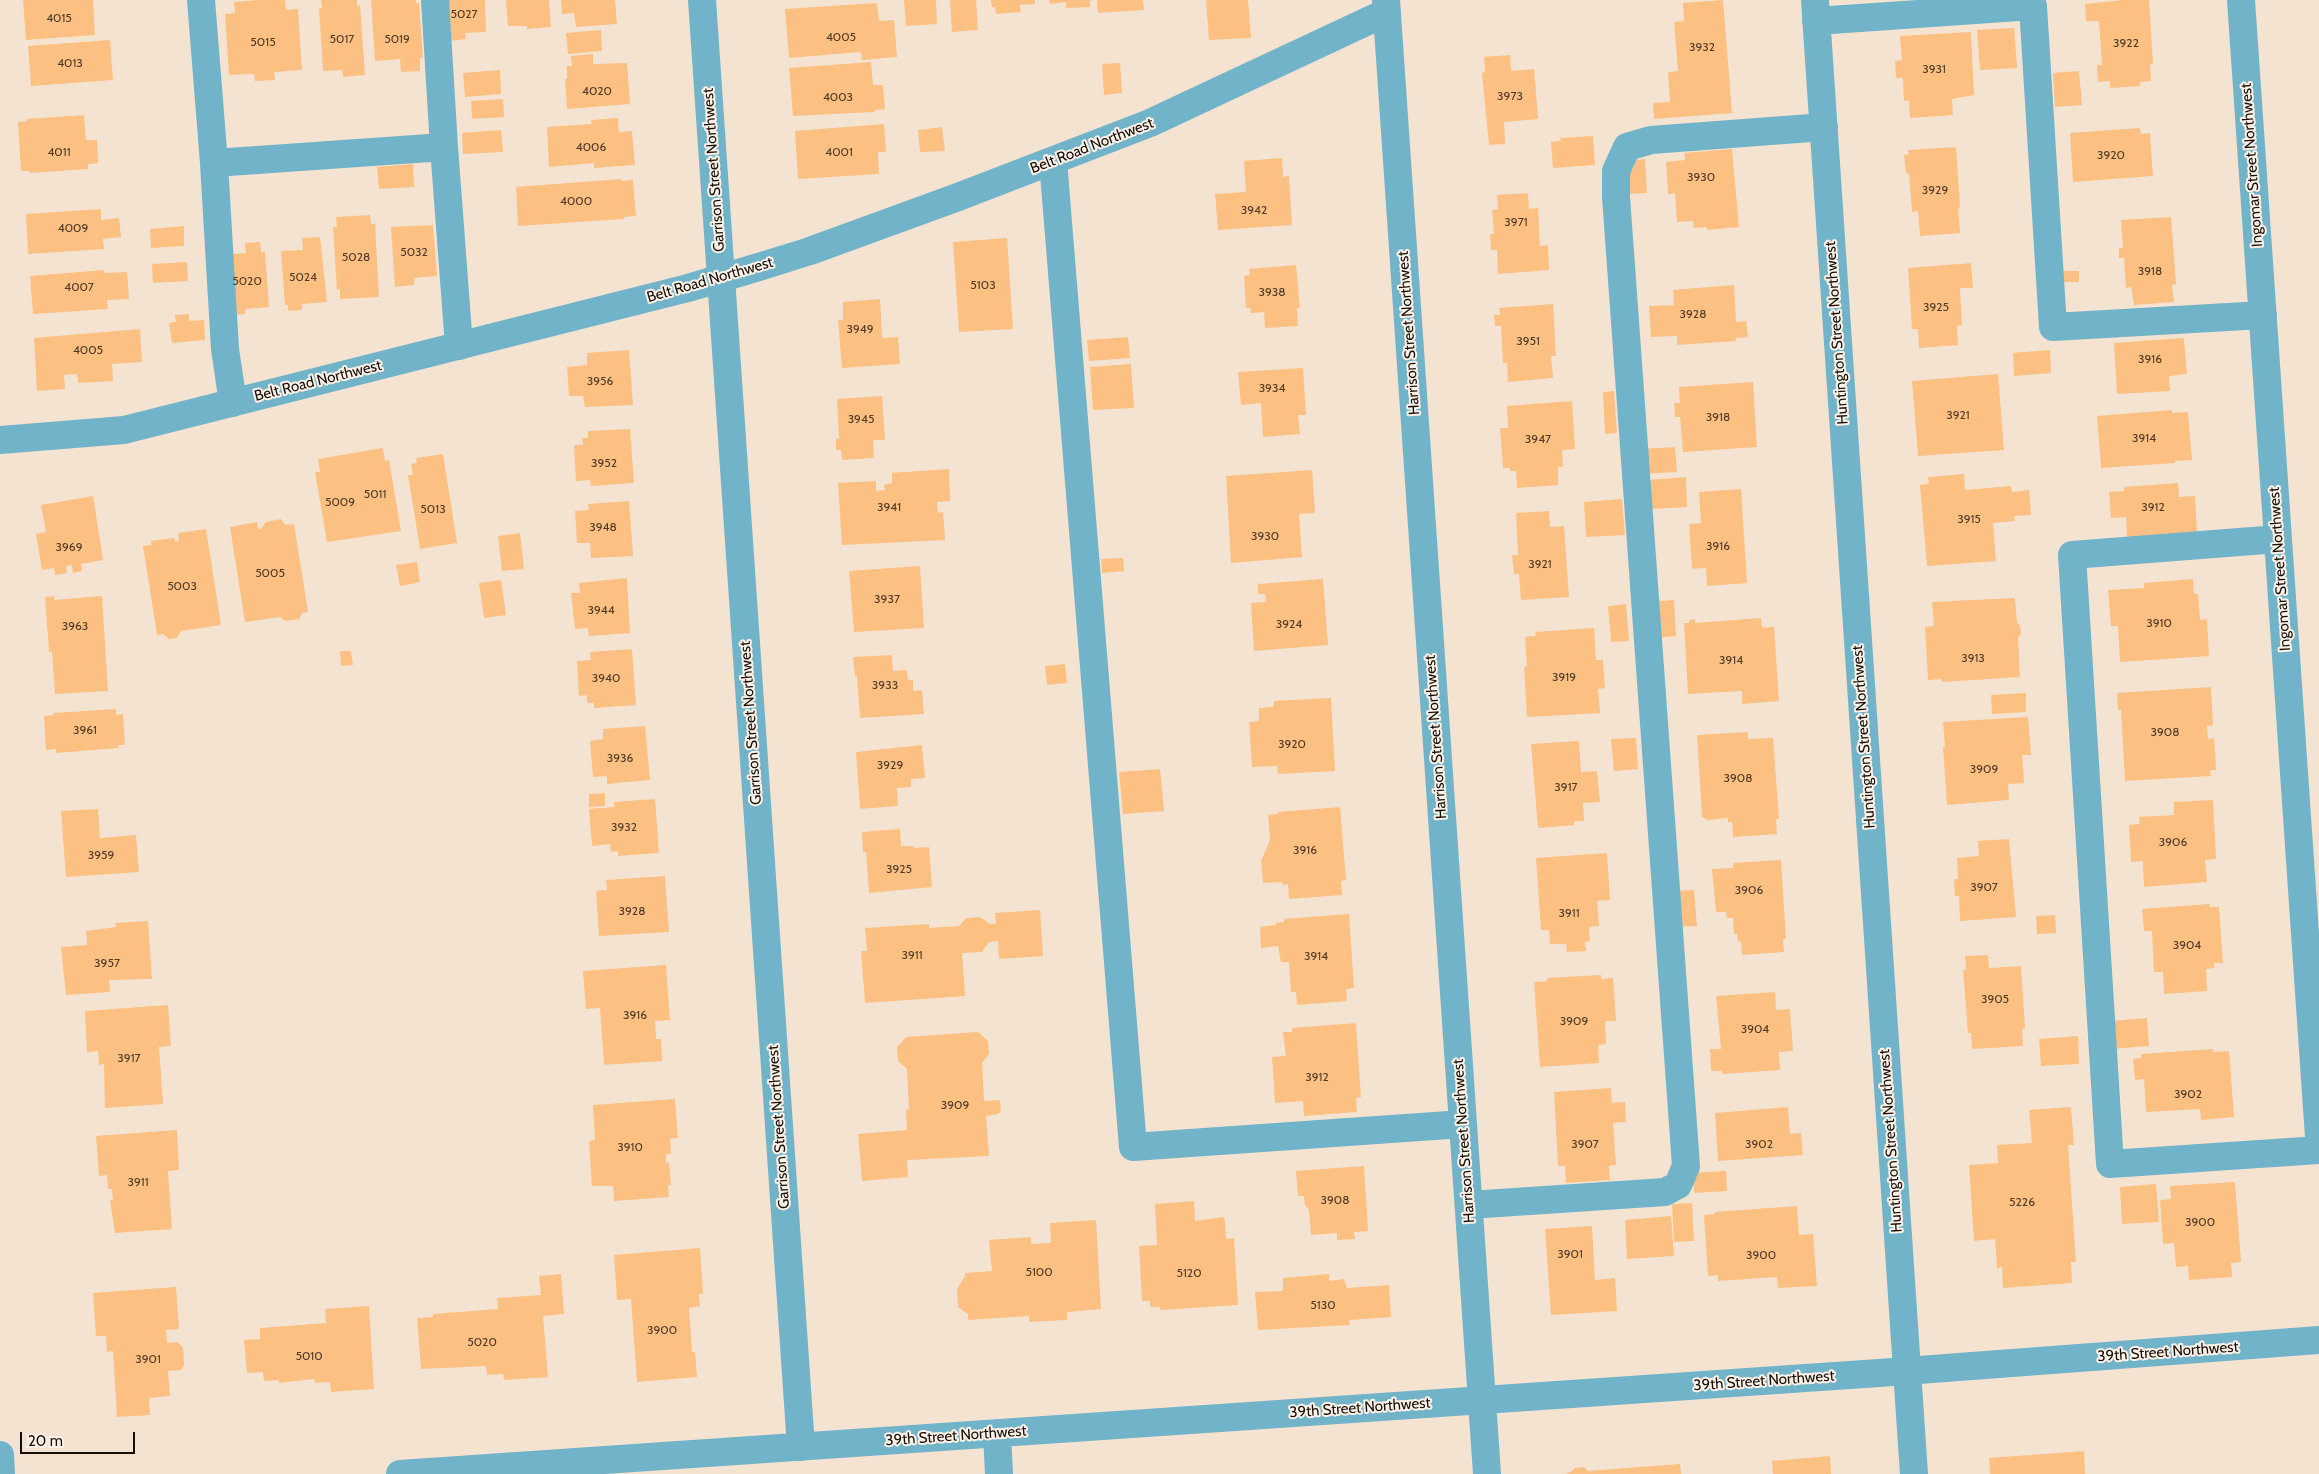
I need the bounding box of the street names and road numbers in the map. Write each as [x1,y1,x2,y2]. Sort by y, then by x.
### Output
street label: Ingomar Street Northwest [2237,82,2267,248]
street label: Garrison Street Northwest [699,87,729,253]
street label: Belt Road Northwest [1028,114,1156,178]
street label: Huntington Street Northwest [1822,241,1852,425]
street label: Harrison Street Northwest [1394,250,1424,416]
street label: Belt Road Northwest [645,253,775,307]
street label: Belt Road Northwest [252,356,384,406]
street label: Ingomar Street Northwest [2265,486,2295,652]
street label: Garrison Street Northwest [736,640,766,806]
street label: Huntington Street Northwest [1849,645,1879,829]
street label: Harrison Street Northwest [1421,654,1451,820]
street label: Garrison Street Northwest [764,1044,794,1210]
street label: Huntington Street Northwest [1876,1049,1906,1233]
street label: Harrison Street Northwest [1449,1058,1479,1224]
street label: 39th Street Northwest [2097,1338,2239,1366]
street label: 39th Street Northwest [1693,1367,1835,1395]
street label: 39th Street Northwest [1289,1394,1431,1422]
street label: 39th Street Northwest [885,1422,1027,1450]

